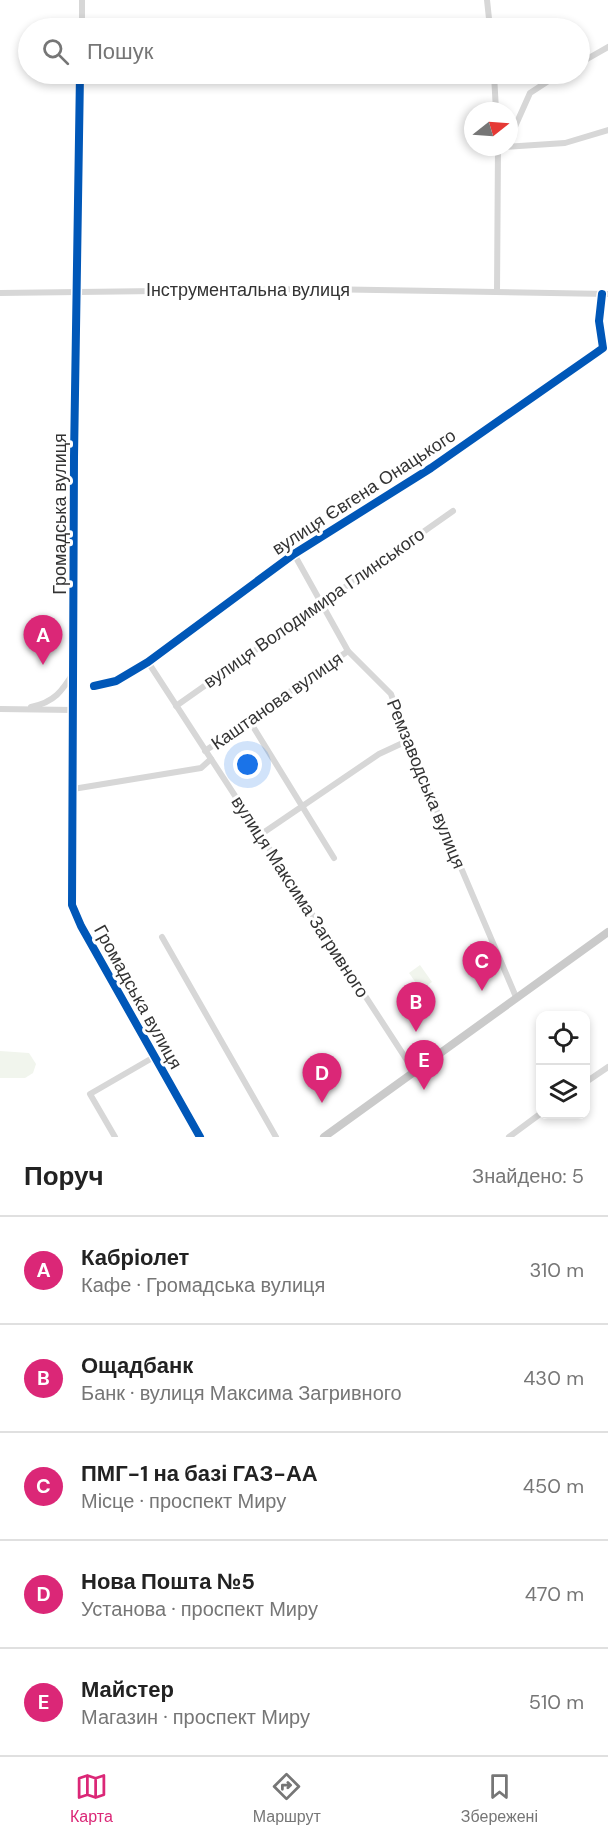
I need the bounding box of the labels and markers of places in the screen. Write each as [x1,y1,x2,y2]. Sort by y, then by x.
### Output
pin: A [24,616,63,665]
pin: C [462,942,502,991]
pin: B [396,982,436,1032]
pin: E [404,1040,444,1090]
pin: D [302,1054,342,1103]

